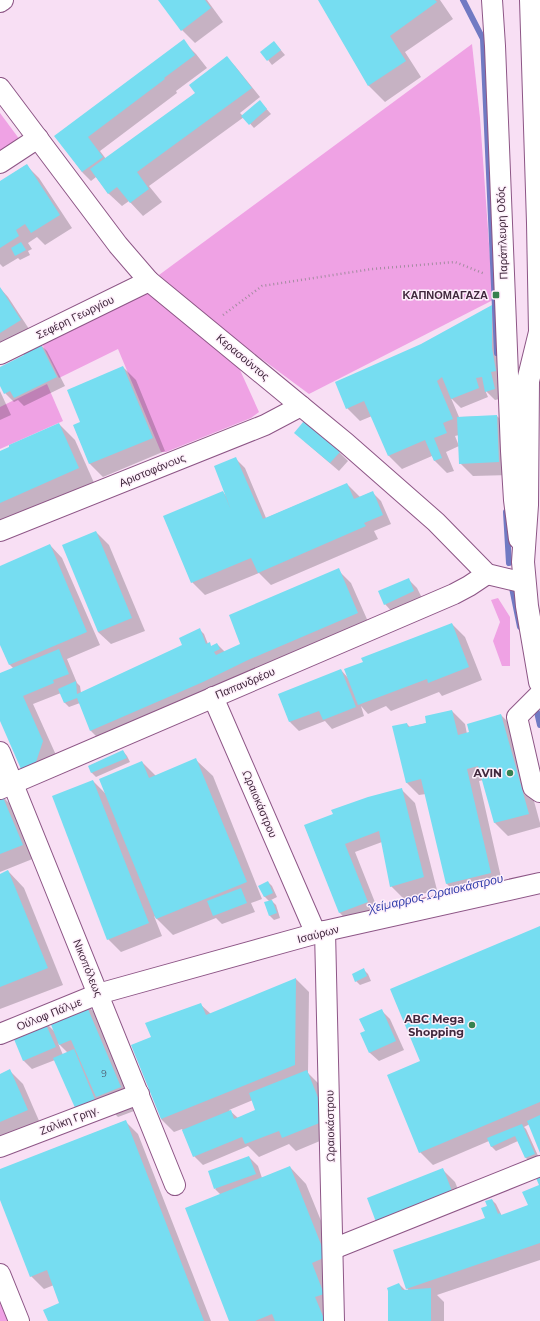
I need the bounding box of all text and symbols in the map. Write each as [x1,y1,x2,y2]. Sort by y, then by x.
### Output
street label: Παράπλευρη Οδός [493,186,511,280]
place label: ΚΑΠΝΟΜΑΓΑΖΑ [403,288,488,302]
marker: ΚΑΠΝΟΜΑΓΑΖΑ [491,290,501,300]
street label: Σεφέρη Γεωργίου [34,292,116,342]
street label: Κερασούντος [214,331,272,383]
street label: Αριστοφάνoυς [117,450,187,490]
street label: Παπανδρέου [213,664,277,702]
place label: AVIN [472,766,502,780]
street label: Ωραιοκάστρου [240,768,280,840]
marker: AVIN [505,768,515,778]
water label: Χείμαρρος Ωραιοκάστρου [365,870,505,916]
street label: Ισαύρων [296,922,341,946]
street label: Νικοπόλεως [70,937,106,999]
street label: Ούλοφ Πάλμε [14,994,84,1033]
place label: ABC Mega Shopping [403,1012,464,1039]
marker: ABC Mega Shopping [467,1020,477,1030]
house number: 9 [101,1068,107,1079]
street label: Ωραιοκάστρου [322,1090,338,1162]
street label: Ζαλίκη Γρηγ. [37,1102,101,1138]

